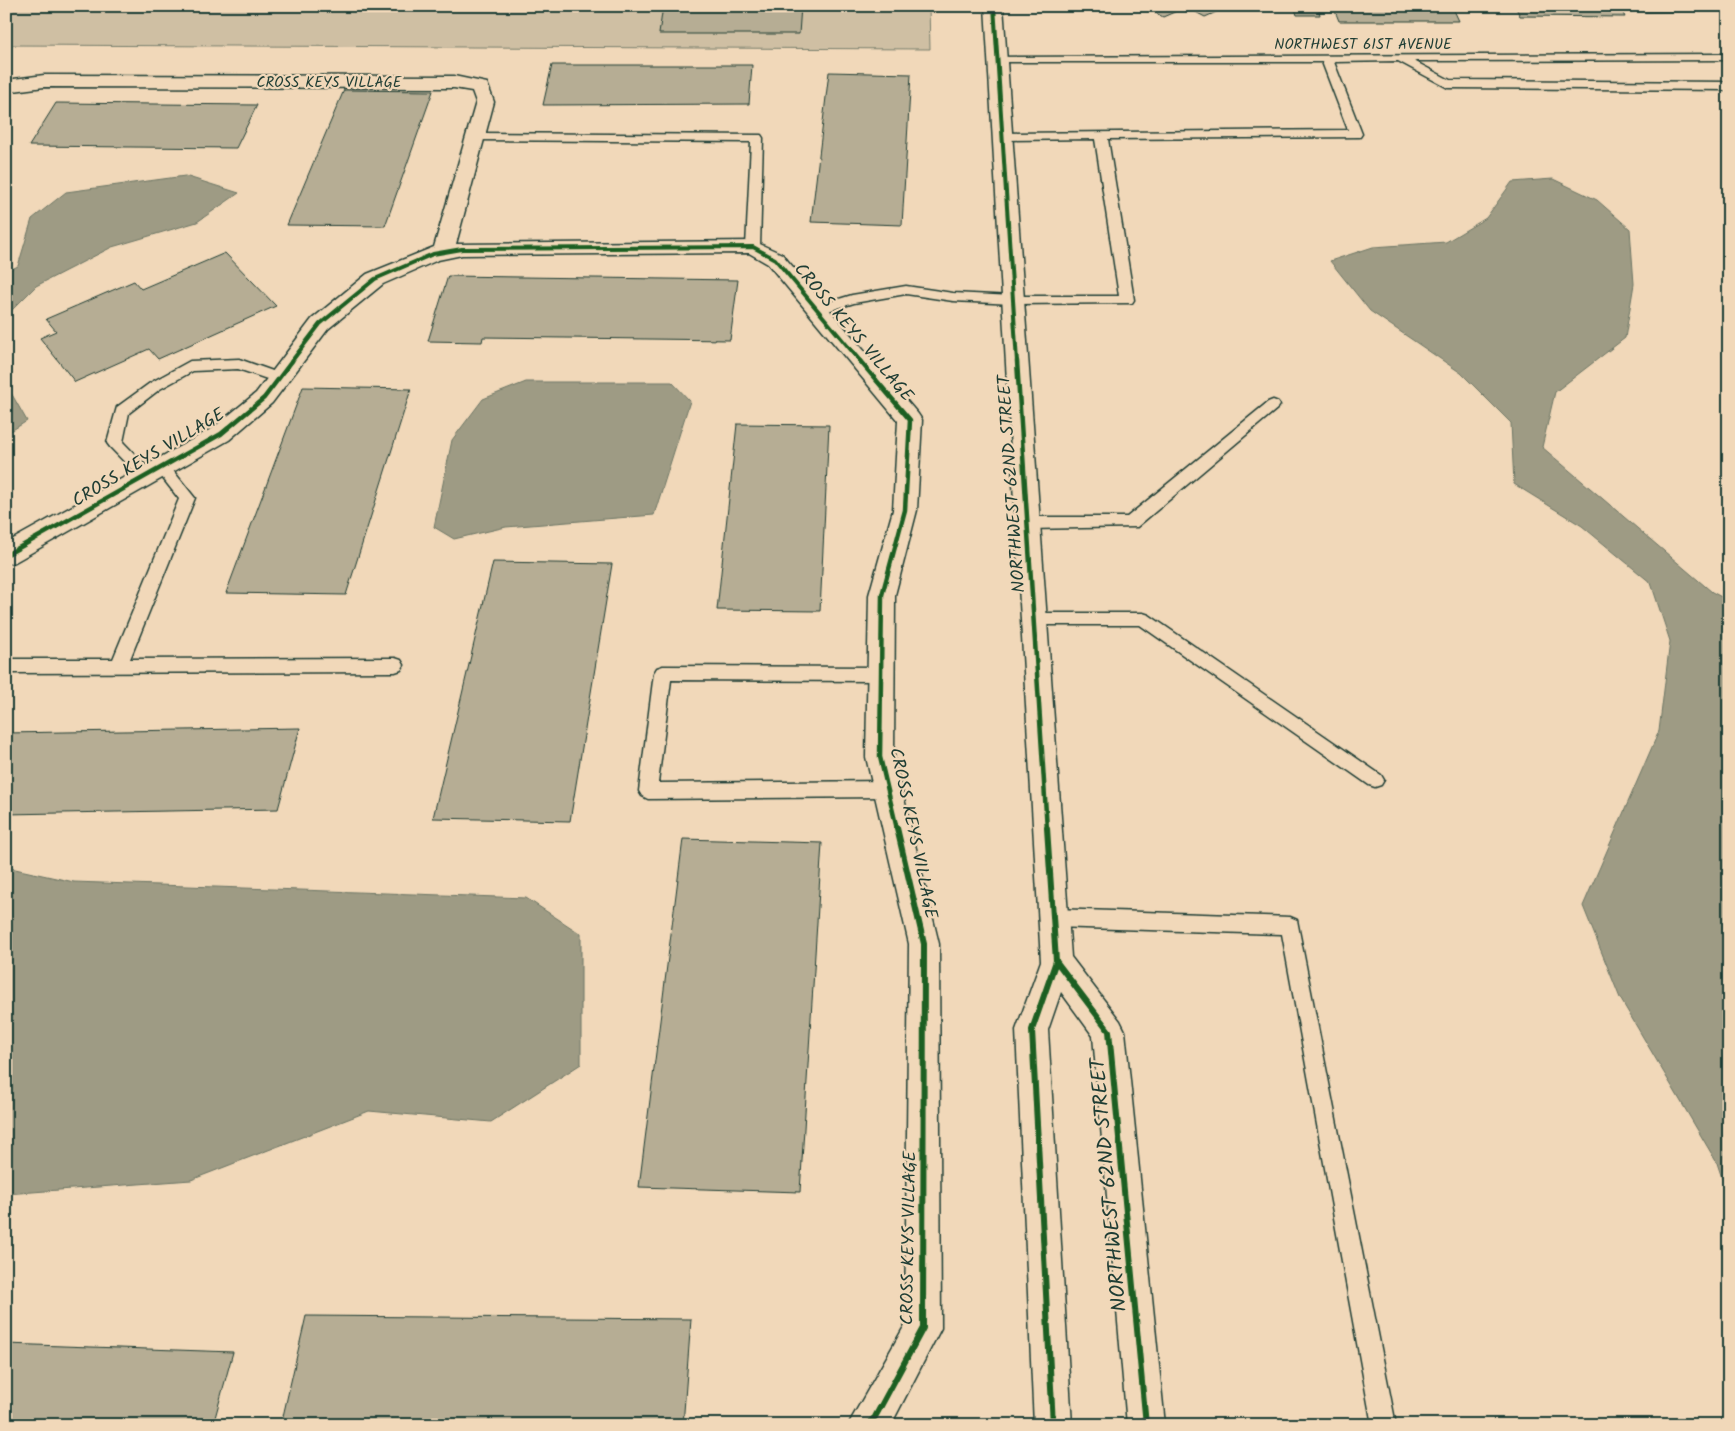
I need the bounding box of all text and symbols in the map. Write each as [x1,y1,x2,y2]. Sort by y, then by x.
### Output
street label: NORTHWEST 61ST AVENUE [1274,33,1453,57]
street label: CROSS KEYS VILLAGE [256,71,403,95]
street label: CROSS KEYS VILLAGE [786,257,920,409]
street label: NORTHWEST 62ND STREET [990,373,1035,594]
street label: CROSS KEYS VILLAGE [67,401,231,516]
street label: CROSS KEYS VILLAGE [880,745,945,922]
street label: NORTHWEST 62ND STREET [1082,1055,1137,1313]
street label: CROSS KEYS VILLAGE [893,1150,926,1325]

